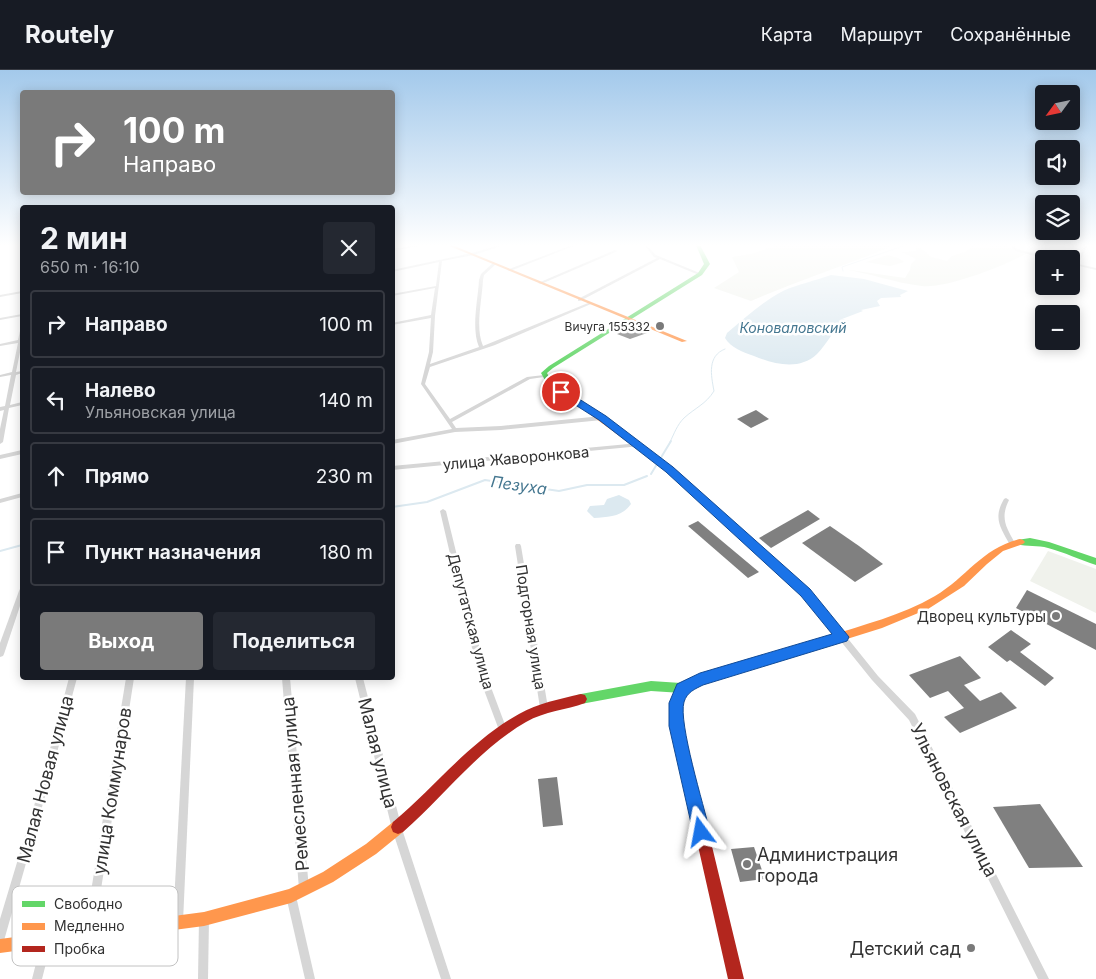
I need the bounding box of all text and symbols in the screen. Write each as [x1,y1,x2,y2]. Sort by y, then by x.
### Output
text: Routely [25,20,114,49]
text: Карта [761,24,813,45]
text: Маршрут [841,24,922,45]
text: Сохранённые [950,24,1071,45]
north arrow [1035,85,1080,130]
map controls [1035,85,1080,350]
text: 100 m [123,109,226,151]
icon: right [40,110,105,175]
button: sound [1035,140,1080,185]
text: Направо [123,151,216,177]
button: layers [1035,195,1080,240]
text: 2 мин [40,220,128,256]
button: close [323,222,375,274]
button: + [1035,250,1080,295]
text: 650 m · 16:10 [40,257,140,277]
button: − [1035,305,1080,350]
icon: right [42,310,70,338]
text: Направо [85,313,168,336]
text: 100 m [319,313,373,336]
place label: Вичуга 155332 [565,319,650,334]
water label: Коноваловский [739,319,847,336]
marker: Вичуга 155332 [654,320,666,332]
pin [540,371,582,413]
icon: arrive [547,378,575,406]
text: Налево [85,379,156,402]
icon: left [42,386,70,414]
text: 140 m [319,389,373,412]
text: Ульяновская улица [85,402,236,422]
street label: улица Жаворонкова [442,442,590,474]
icon: ahead [42,462,70,490]
text: Прямо [85,465,149,488]
text: 230 m [316,465,373,488]
water label: Пезуха [490,471,548,499]
icon: arrive [42,538,70,566]
text: Пункт назначения [85,541,261,564]
text: 180 m [320,541,373,564]
street label: Депутатская улица [444,551,498,691]
street label: Подгорная улица [512,563,550,691]
place label: Дворец культуры [917,607,1046,626]
marker: Дворец культуры [1050,610,1062,622]
button: Выход [40,612,203,670]
button: Поделиться [213,612,375,670]
street label: Малая Новая улица [13,693,77,865]
street label: Ремесленная улица [277,696,313,872]
street label: Малая улица [354,696,402,810]
street label: улица Коммунаров [88,706,136,876]
street label: Ульяновская улица [906,720,1002,880]
position arrow [674,805,726,857]
place label: Администрация города [757,844,898,886]
marker: Администрация города [741,858,753,870]
legend [12,886,178,966]
text: Свободно [54,895,123,912]
text: Медленно [54,917,125,934]
place label: Детский сад [849,938,961,959]
text: Пробка [54,940,105,957]
marker: Детский сад [965,942,977,954]

